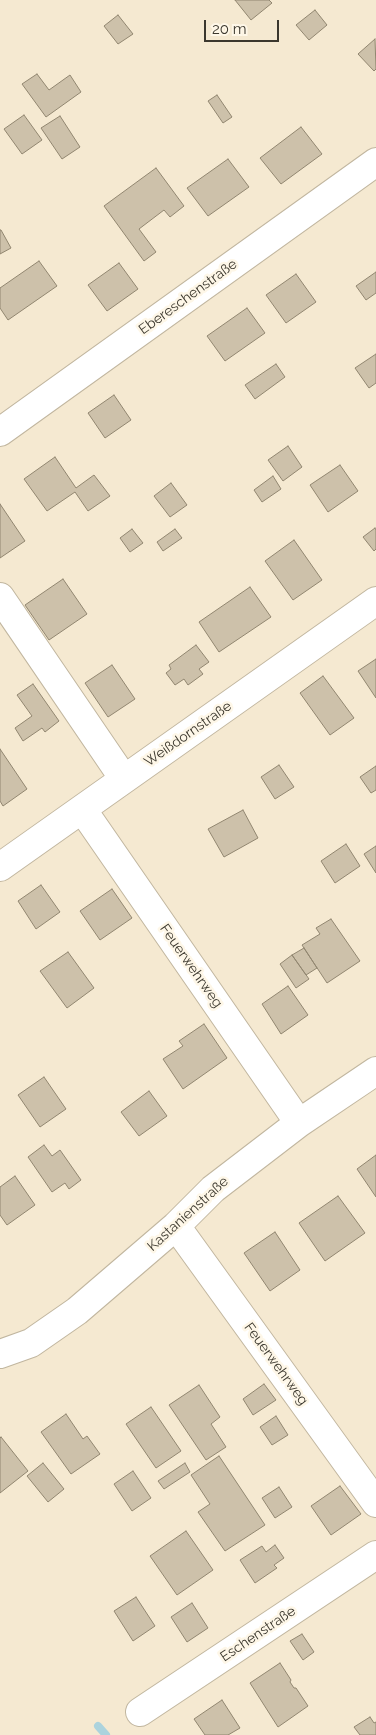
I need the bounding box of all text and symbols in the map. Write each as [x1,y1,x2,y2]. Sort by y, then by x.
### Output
scale bar [206,10,281,42]
text: 20 m [212,20,247,38]
street label: Ebereschenstraße [136,256,240,338]
street label: Weißdornstraße [141,698,235,770]
street label: Feuerwehrweg [156,921,226,1011]
street label: Kastanienstraße [144,1173,232,1255]
street label: Feuerwehrweg [240,1319,312,1409]
street label: Eschenstraße [217,1603,299,1665]

